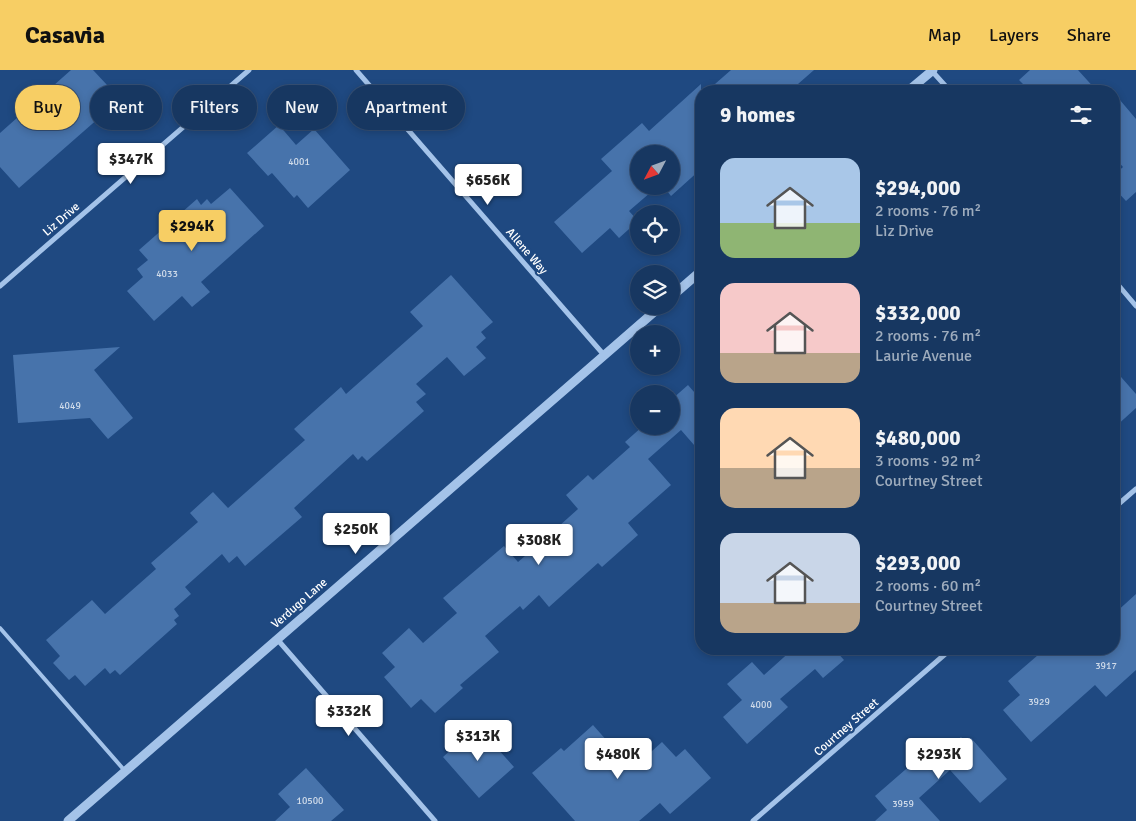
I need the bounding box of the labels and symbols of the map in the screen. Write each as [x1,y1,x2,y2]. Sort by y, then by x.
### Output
pin: $347K [96,142,166,185]
north arrow [630,145,680,195]
house number: 4001 [288,156,310,168]
pin: $656K [453,164,523,206]
street label: Liz Drive [40,199,83,240]
pin: $294K [157,210,227,252]
street label: Allene Way [502,225,551,278]
house number: 4033 [156,268,178,280]
house number: 4049 [59,400,81,412]
pin: $250K [321,512,391,555]
pin: $308K [504,524,574,566]
street label: Verdugo Lane [268,575,330,632]
house number: 3917 [1095,660,1117,672]
pin: $332K [314,694,384,737]
street label: Courtney Street [811,695,882,760]
house number: 3929 [1028,696,1050,708]
house number: 4000 [750,699,772,711]
pin: $313K [443,720,513,762]
pin: $480K [583,738,653,780]
pin: $293K [904,738,974,780]
house number: 10500 [296,795,324,807]
house number: 3959 [892,798,914,810]

